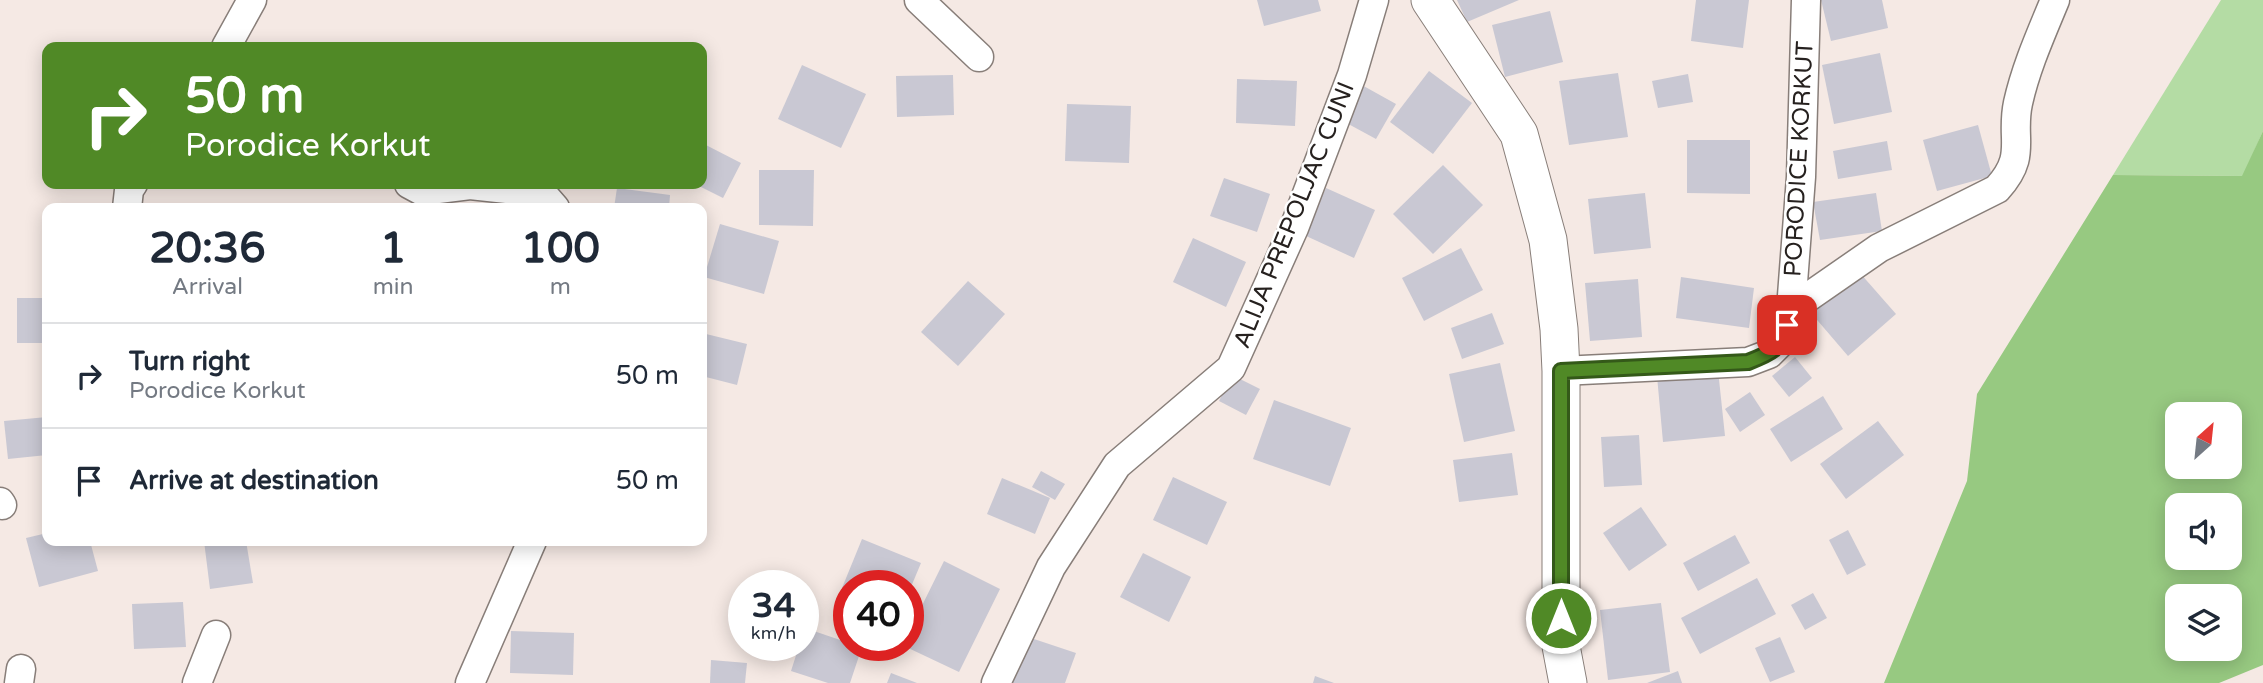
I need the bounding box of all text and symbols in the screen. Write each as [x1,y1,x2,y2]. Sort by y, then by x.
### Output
street label: PORODICE KORKUT [1778,40,1820,278]
text: 50 m [185,67,304,126]
icon: right [70,70,161,161]
street label: ALIJA PREPOLJAC CUNI [1227,78,1361,352]
text: Porodice Korkut [185,127,431,165]
text: 20:36 [149,223,266,274]
text: 1 [380,223,406,274]
text: 100 [521,223,600,274]
text: Arrival [172,273,243,301]
text: min [373,273,414,301]
text: m [550,273,571,301]
pin [1757,295,1817,355]
icon: arrive [1768,306,1806,344]
text: Turn right [129,346,250,377]
icon: right [70,357,108,395]
text: 50 m [616,360,679,391]
text: Porodice Korkut [129,377,306,405]
north arrow [2165,402,2242,480]
map controls [2165,402,2242,661]
icon: arrive [70,462,108,500]
text: Arrive at destination [129,465,379,496]
text: 50 m [616,465,679,496]
button: sound [2165,493,2242,570]
speed limit sign: 40 [833,570,924,661]
position arrow [1524,581,1598,655]
button: layers [2165,584,2242,661]
text: 34 [752,585,795,627]
text: km/h [751,622,796,644]

